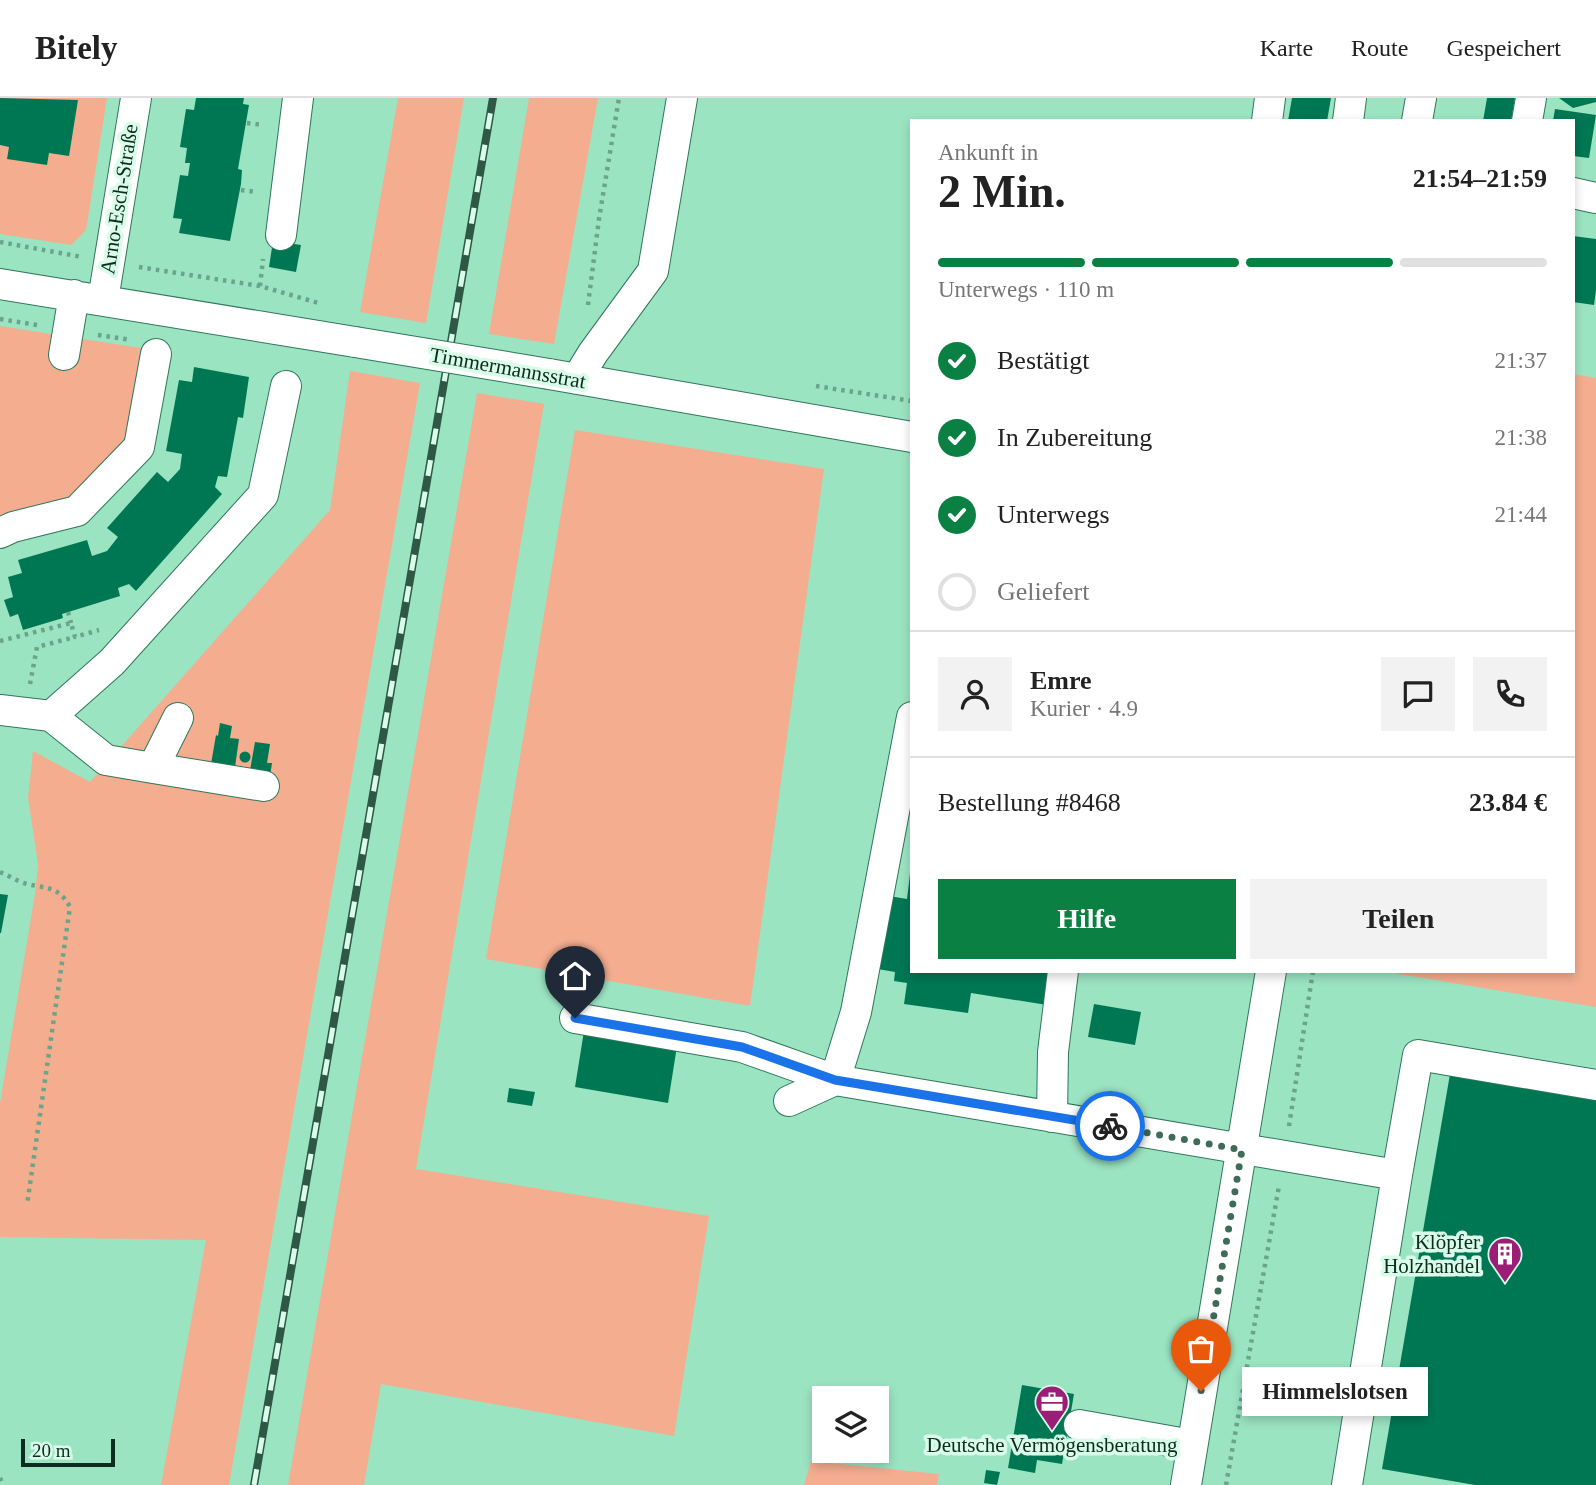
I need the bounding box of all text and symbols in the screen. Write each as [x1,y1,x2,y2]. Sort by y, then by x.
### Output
text: Bitely [35,30,117,66]
text: Karte [1260,35,1313,61]
text: Route [1351,35,1408,61]
text: Gespeichert [1446,35,1561,61]
street label: Arno-Esch-Straße [95,122,143,276]
text: Ankunft in [938,140,1038,165]
text: 21:54–21:59 [1413,164,1547,193]
text: 2 Min. [938,166,1066,217]
text: Unterwegs · 110 m [938,277,1114,302]
street label: Timmermannsstrat [428,342,588,394]
icon: check [938,342,976,380]
text: Bestätigt [997,346,1089,375]
text: 21:37 [1495,348,1547,373]
icon: check [938,419,976,457]
text: In Zubereitung [997,423,1152,452]
text: 21:38 [1495,425,1547,450]
icon: check [938,496,976,534]
text: Unterwegs [997,500,1110,529]
text: 21:44 [1495,502,1547,527]
text: Geliefert [997,577,1089,606]
button: person [938,657,1012,731]
button: chat [1381,657,1455,731]
button: phone [1473,657,1547,731]
text: Emre [1030,666,1092,695]
text: Kurier · 4.9 [1030,696,1138,721]
text: Bestellung #8468 [938,788,1121,817]
text: 23.84 € [1469,788,1547,817]
button: Hilfe [938,879,1236,959]
button: Teilen [1250,879,1547,959]
pin [545,946,605,1018]
icon: home [556,957,594,995]
courier [1075,1091,1145,1161]
icon: bike [1091,1107,1129,1145]
place label: Klöpfer Holzhandel [1383,1230,1480,1278]
building icon: Klöpfer Holzhandel [1486,1235,1524,1284]
pin [1171,1319,1231,1391]
icon: bag [1182,1330,1220,1368]
callout: Himmelslotsen [1243,1366,1428,1416]
text: Himmelslotsen [1262,1379,1408,1404]
office icon: Deutsche Vermögensberatung [1033,1383,1071,1432]
map controls [812,1386,889,1463]
button: layers [812,1386,889,1463]
place label: Deutsche Vermögensberatung [927,1433,1178,1457]
scale bar [21,1436,116,1468]
text: 20 m [32,1440,71,1461]

